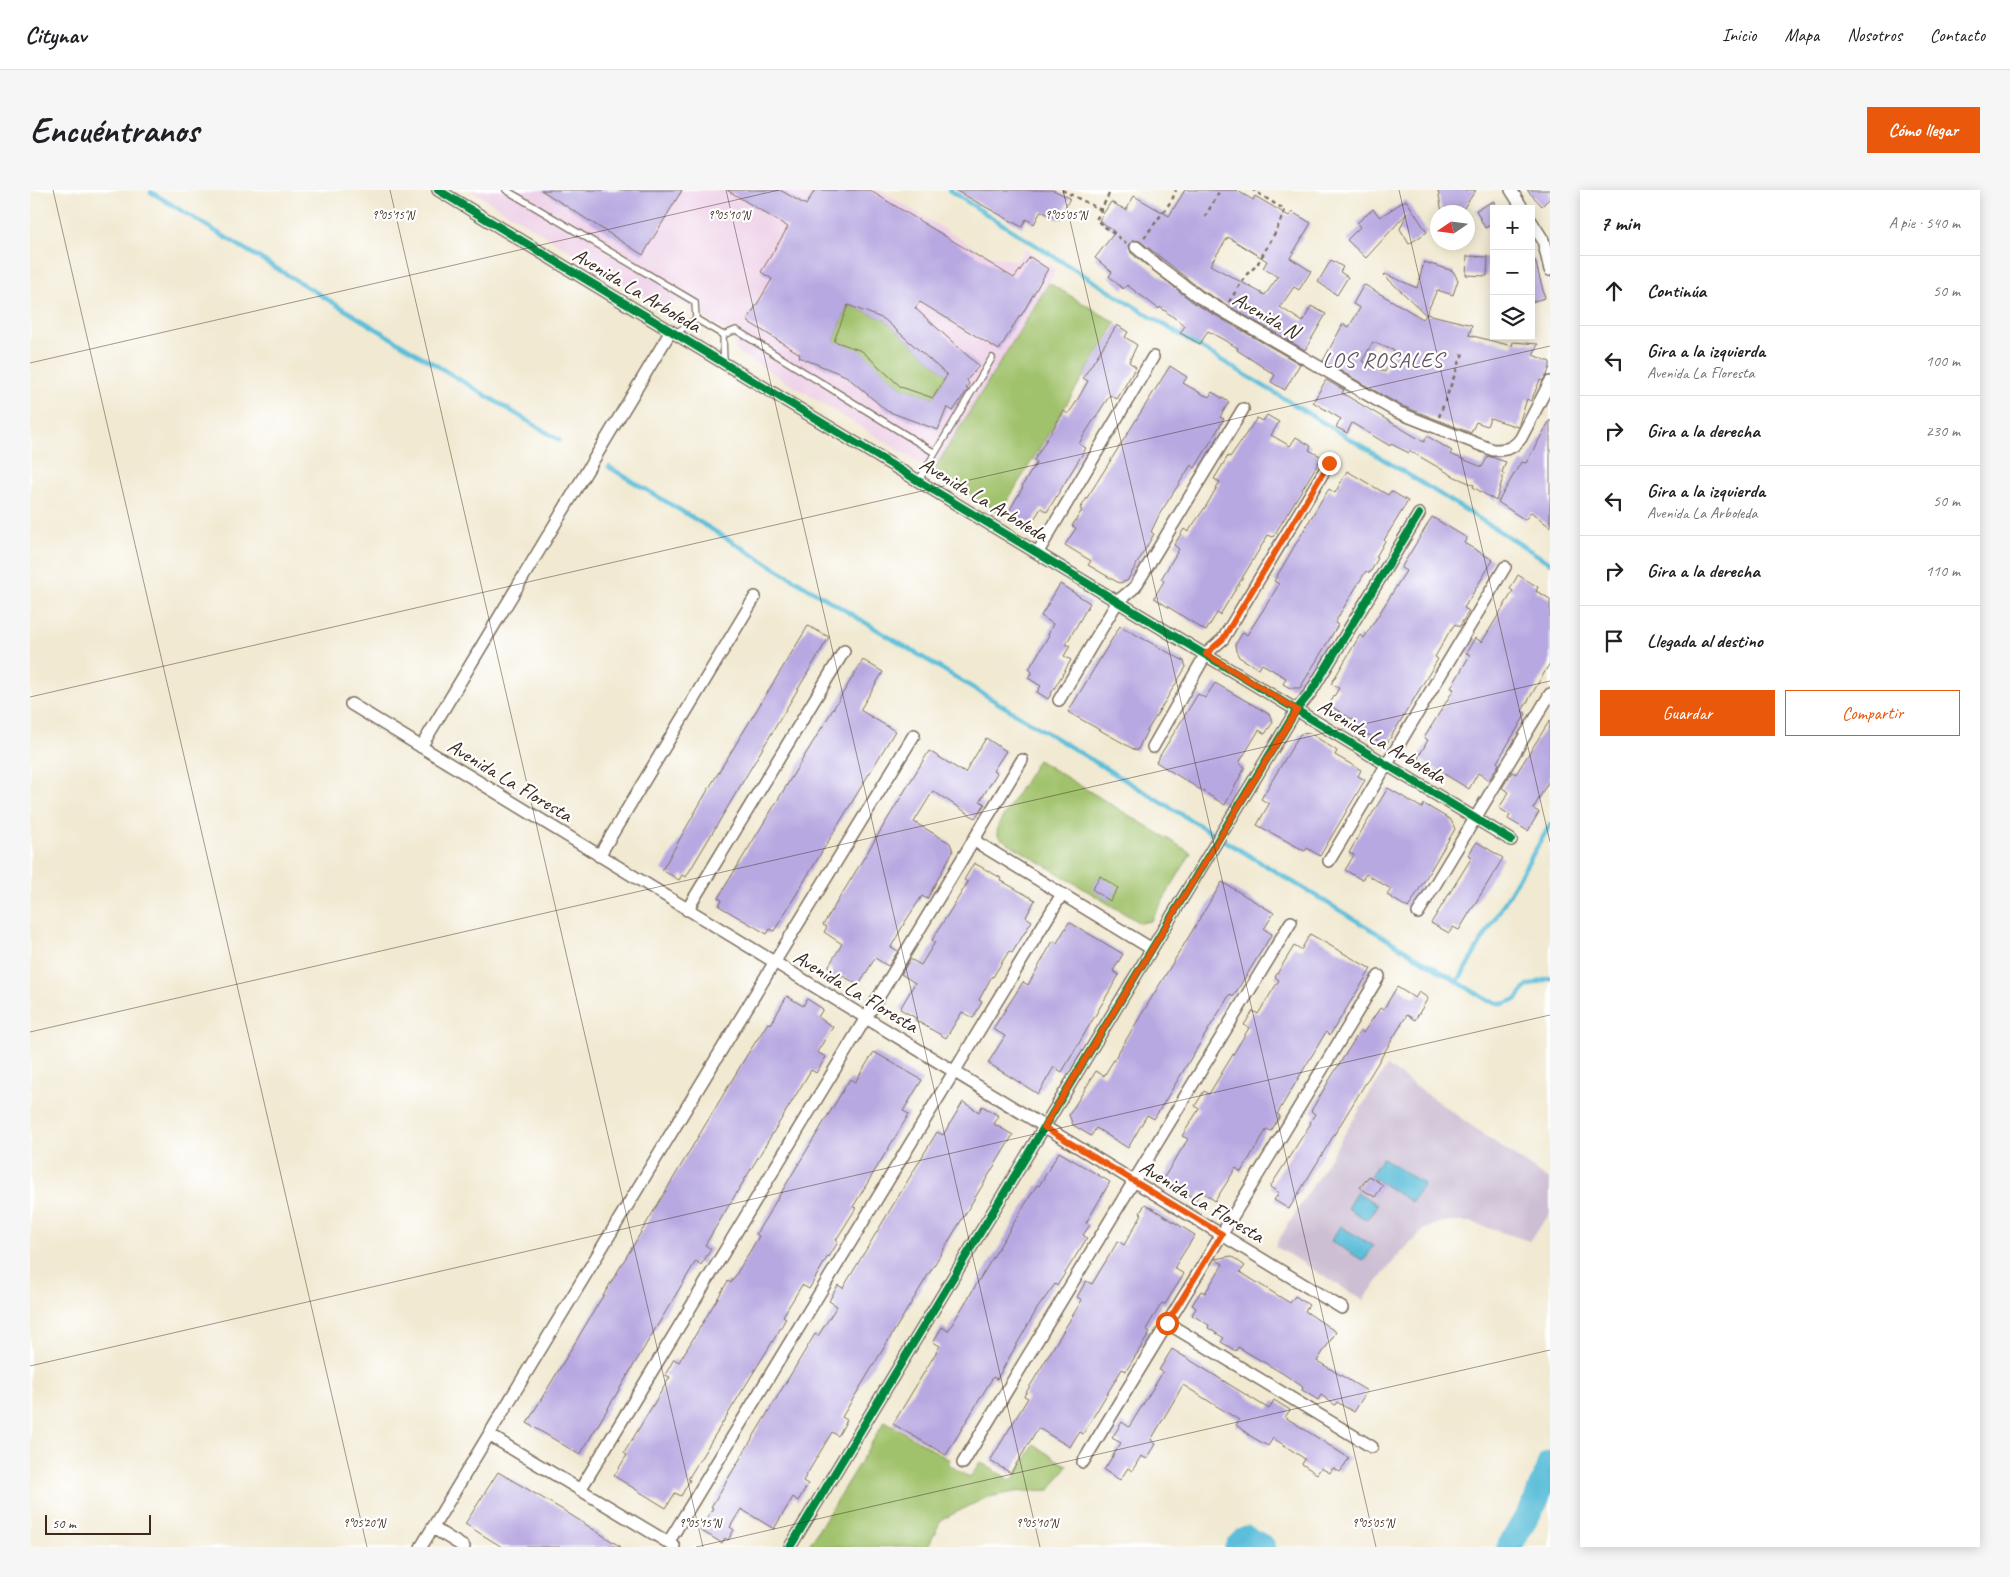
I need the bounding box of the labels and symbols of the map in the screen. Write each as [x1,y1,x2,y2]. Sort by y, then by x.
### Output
north arrow [1430,205,1475,250]
text: 9°05'15"N [372,207,416,223]
text: 9°05'10"N [708,207,752,223]
text: 9°05'05"N [1045,207,1089,223]
street label: Avenida La Arboleda [568,242,707,339]
street label: Avenida N [1228,286,1307,346]
district label: LOS ROSALES [1322,346,1447,374]
street label: Avenida La Arboleda [915,451,1054,548]
route end [1318,452,1341,475]
street label: Avenida La Arboleda [1313,693,1452,790]
street label: Avenida La Floresta [443,733,579,828]
street label: Avenida La Floresta [789,944,925,1039]
street label: Avenida La Floresta [1135,1154,1271,1249]
route start [1156,1312,1179,1335]
scale bar [45,1512,151,1535]
text: 9°05'20"N [343,1515,387,1531]
text: 9°05'15"N [679,1515,723,1531]
text: 9°05'10"N [1016,1515,1060,1531]
text: 9°05'05"N [1352,1515,1396,1531]

